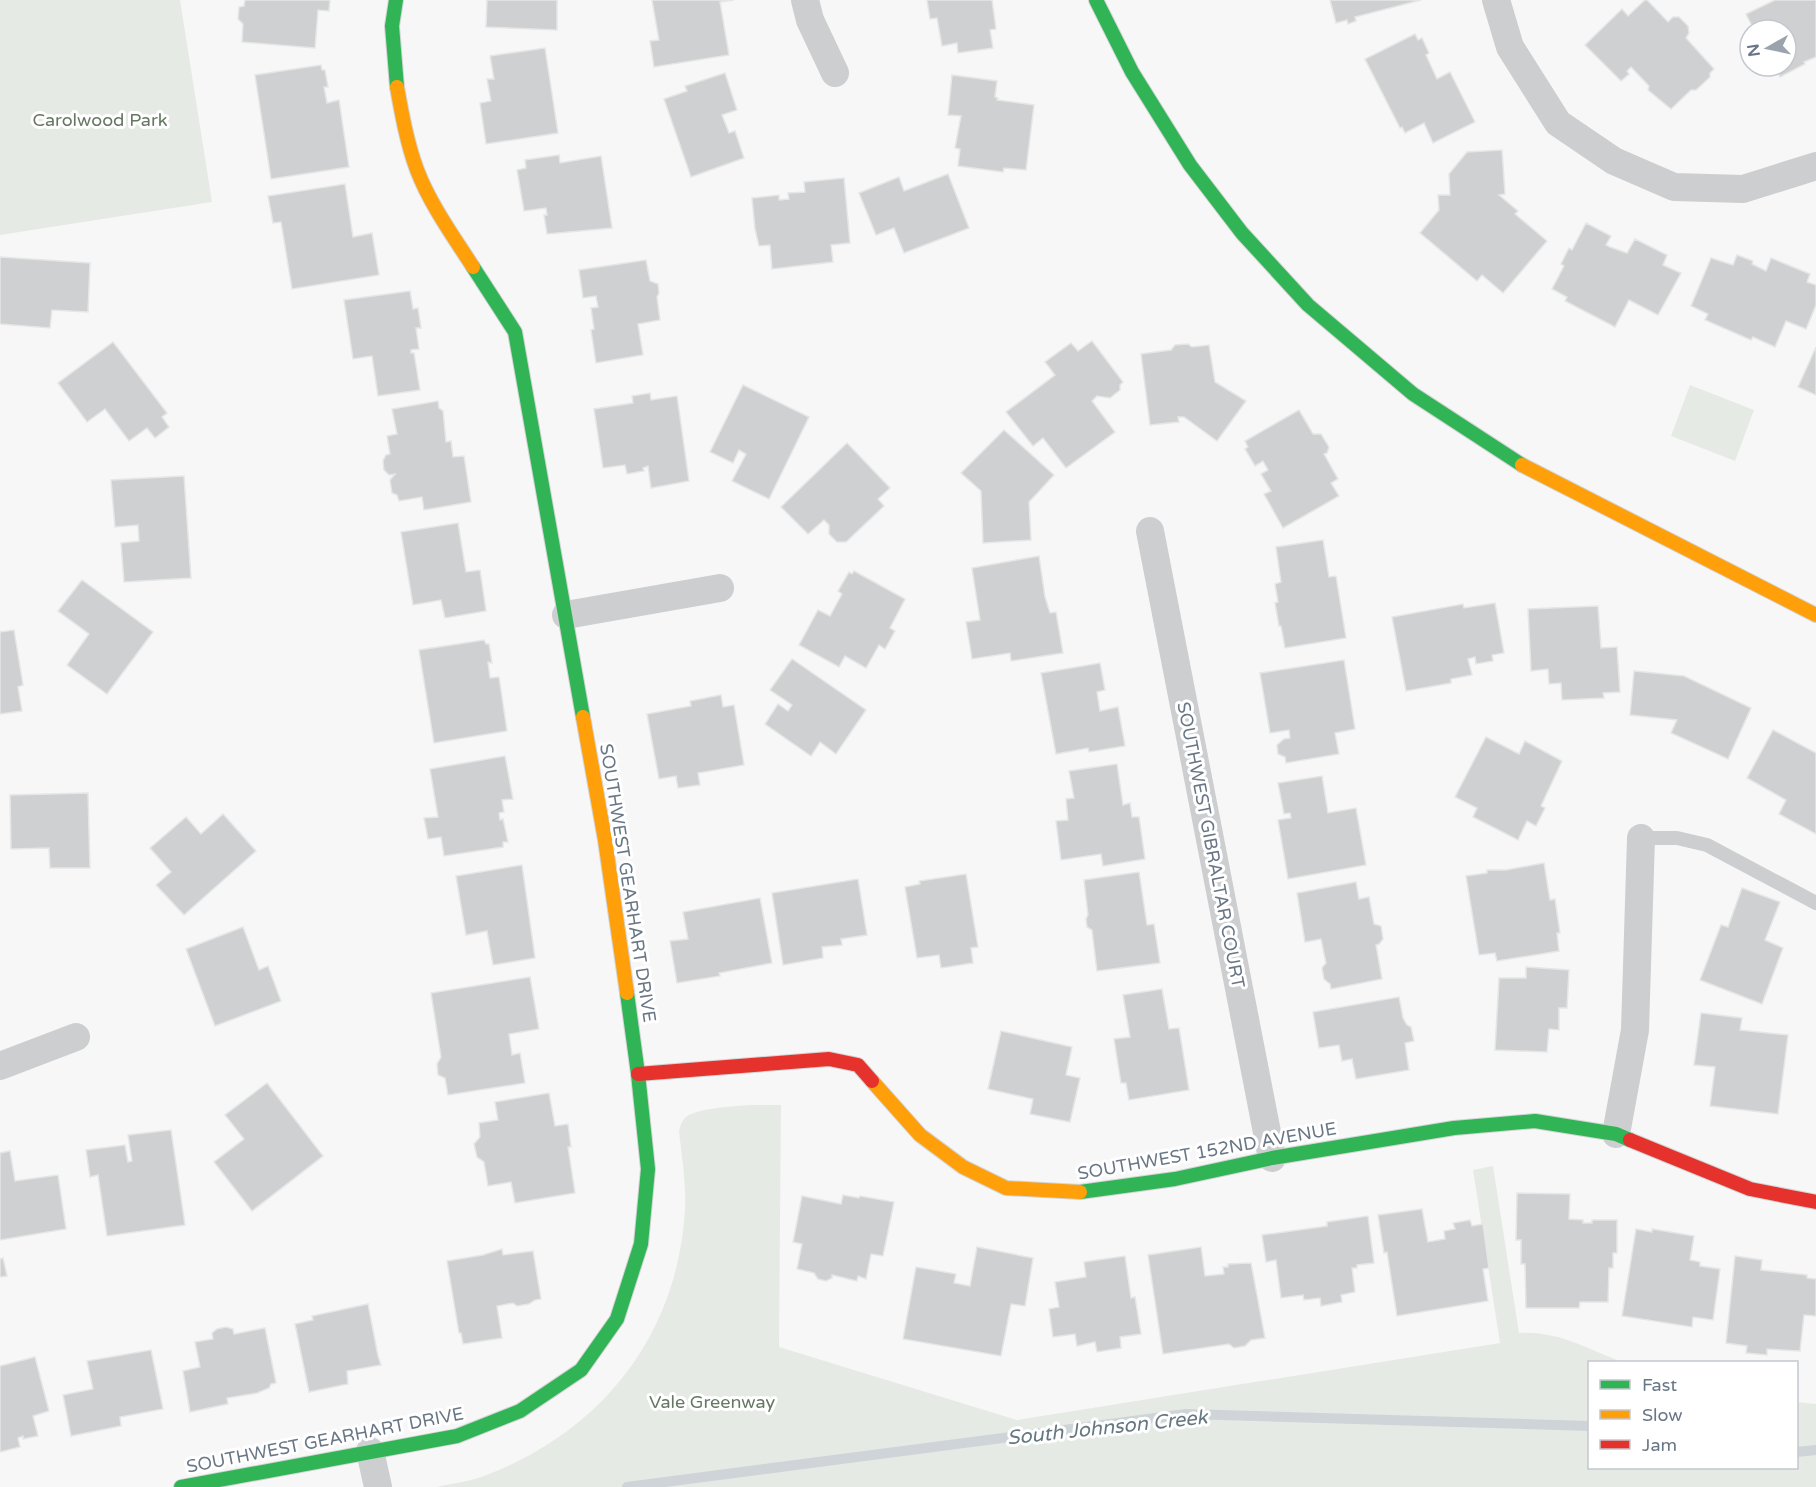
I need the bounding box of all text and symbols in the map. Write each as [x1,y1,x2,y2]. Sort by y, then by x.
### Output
north arrow [1738,18,1798,78]
text: N [1743,42,1765,58]
park label: Carolwood Park [32,109,168,131]
street label: SOUTHWEST GIBRALTAR COURT [1172,700,1250,990]
street label: SOUTHWEST GEARHART DRIVE [595,742,661,1024]
street label: SOUTHWEST 152ND AVENUE [1076,1117,1338,1185]
legend [1588,1361,1798,1469]
text: Fast [1642,1374,1677,1396]
park label: Vale Greenway [649,1391,775,1413]
street label: SOUTHWEST GEARHART DRIVE [185,1402,465,1478]
text: Slow [1642,1404,1683,1426]
water label: South Johnson Creek [1006,1405,1211,1450]
text: Jam [1642,1434,1677,1456]

